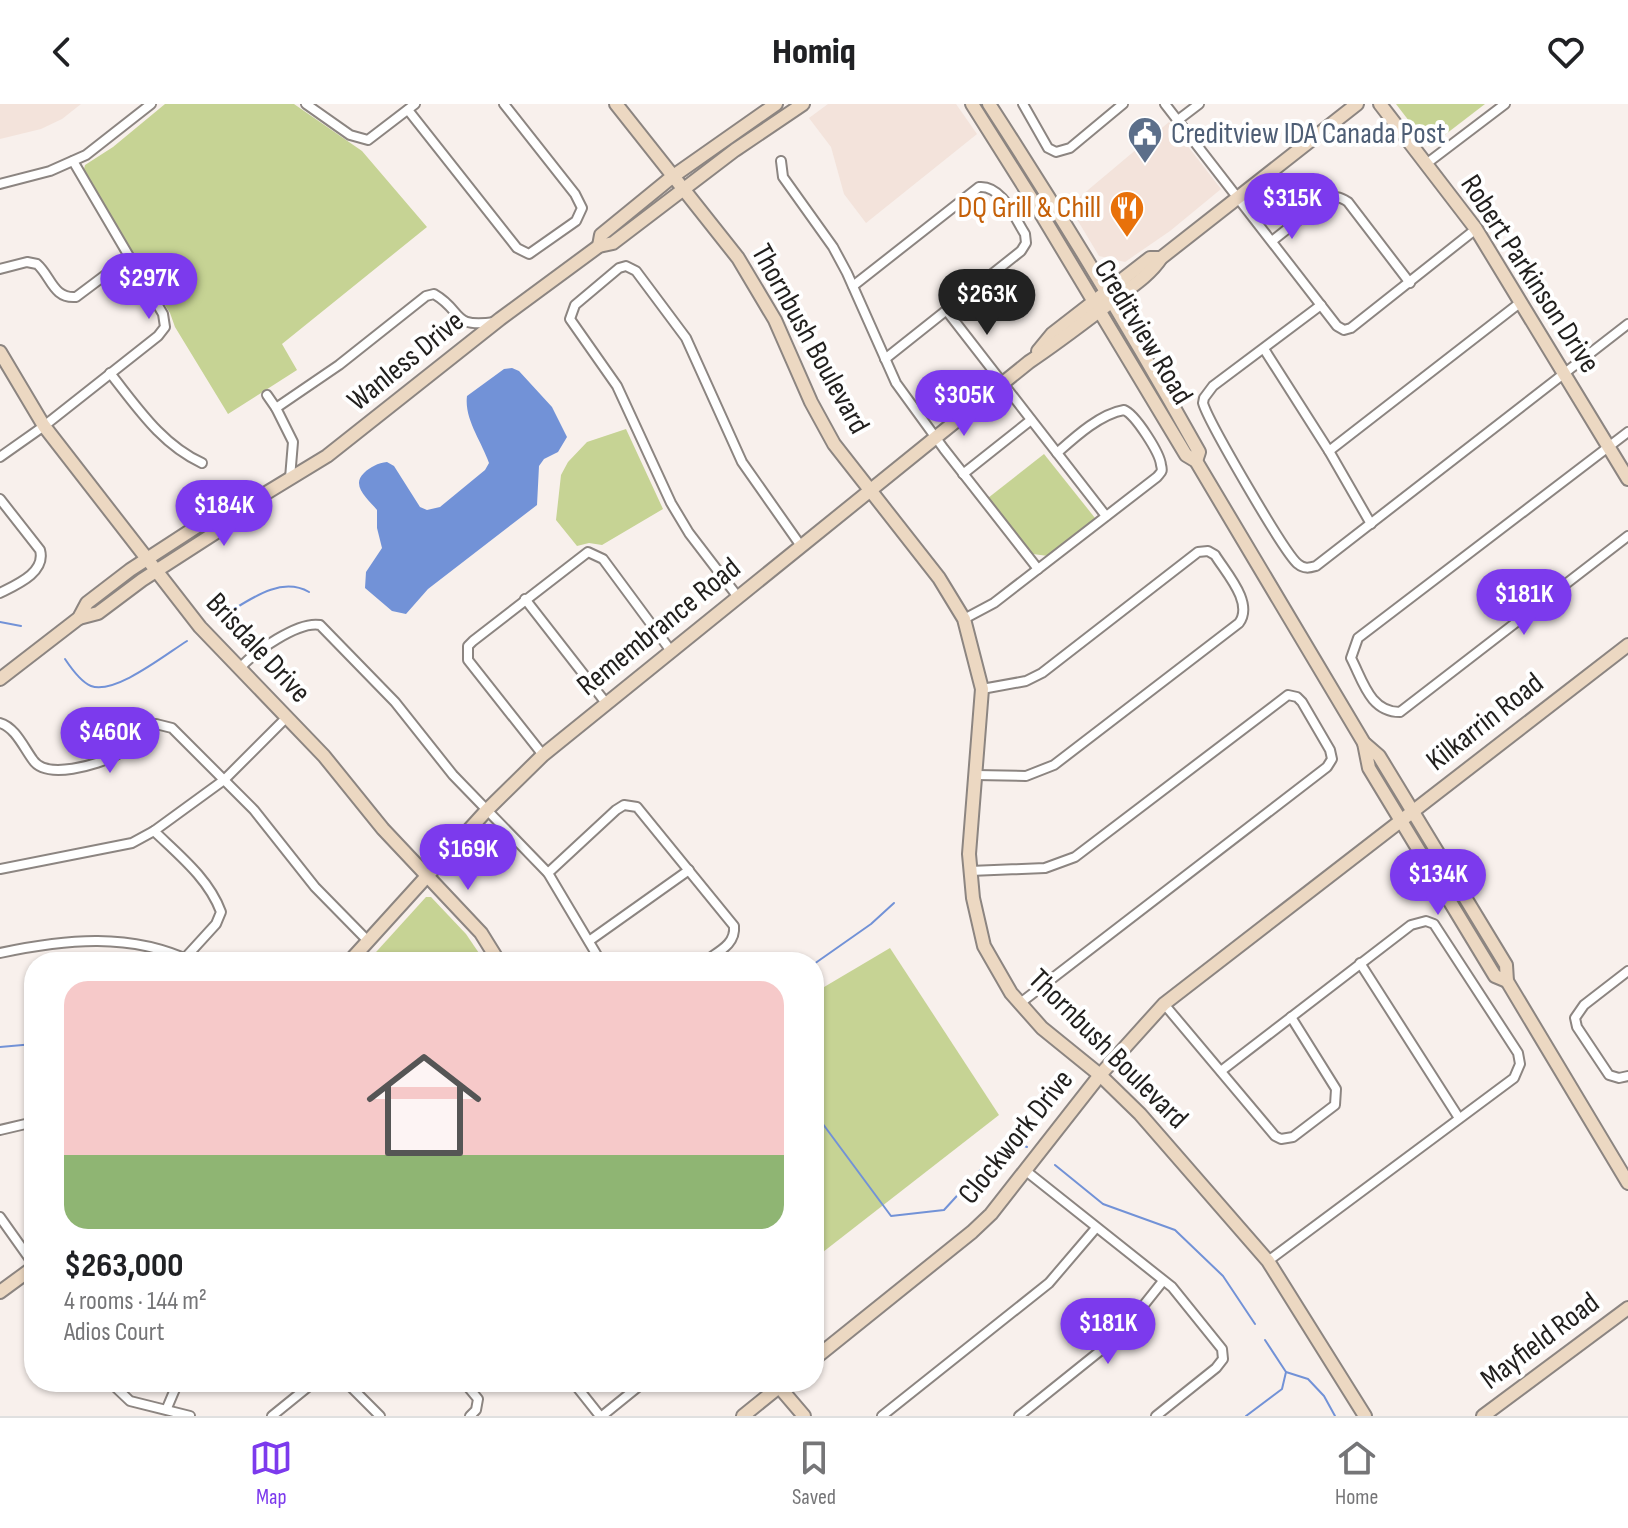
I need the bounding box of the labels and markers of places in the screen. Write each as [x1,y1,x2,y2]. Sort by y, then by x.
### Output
public building icon: Creditview IDA Canada Post [1126,115,1164,165]
place label: Creditview IDA Canada Post [1171,116,1446,152]
pin: $315K [1236,173,1348,241]
restaurant icon: DQ Grill & Chill [1108,189,1146,239]
place label: DQ Grill & Chill [957,190,1101,226]
pin: $297K [93,253,205,321]
pin: $263K [931,269,1043,337]
pin: $305K [908,370,1020,438]
pin: $184K [168,480,280,548]
pin: $181K [1468,569,1580,637]
pin: $460K [54,707,166,775]
pin: $169K [412,824,524,892]
pin: $134K [1382,849,1494,917]
pin: $181K [1052,1298,1164,1366]

